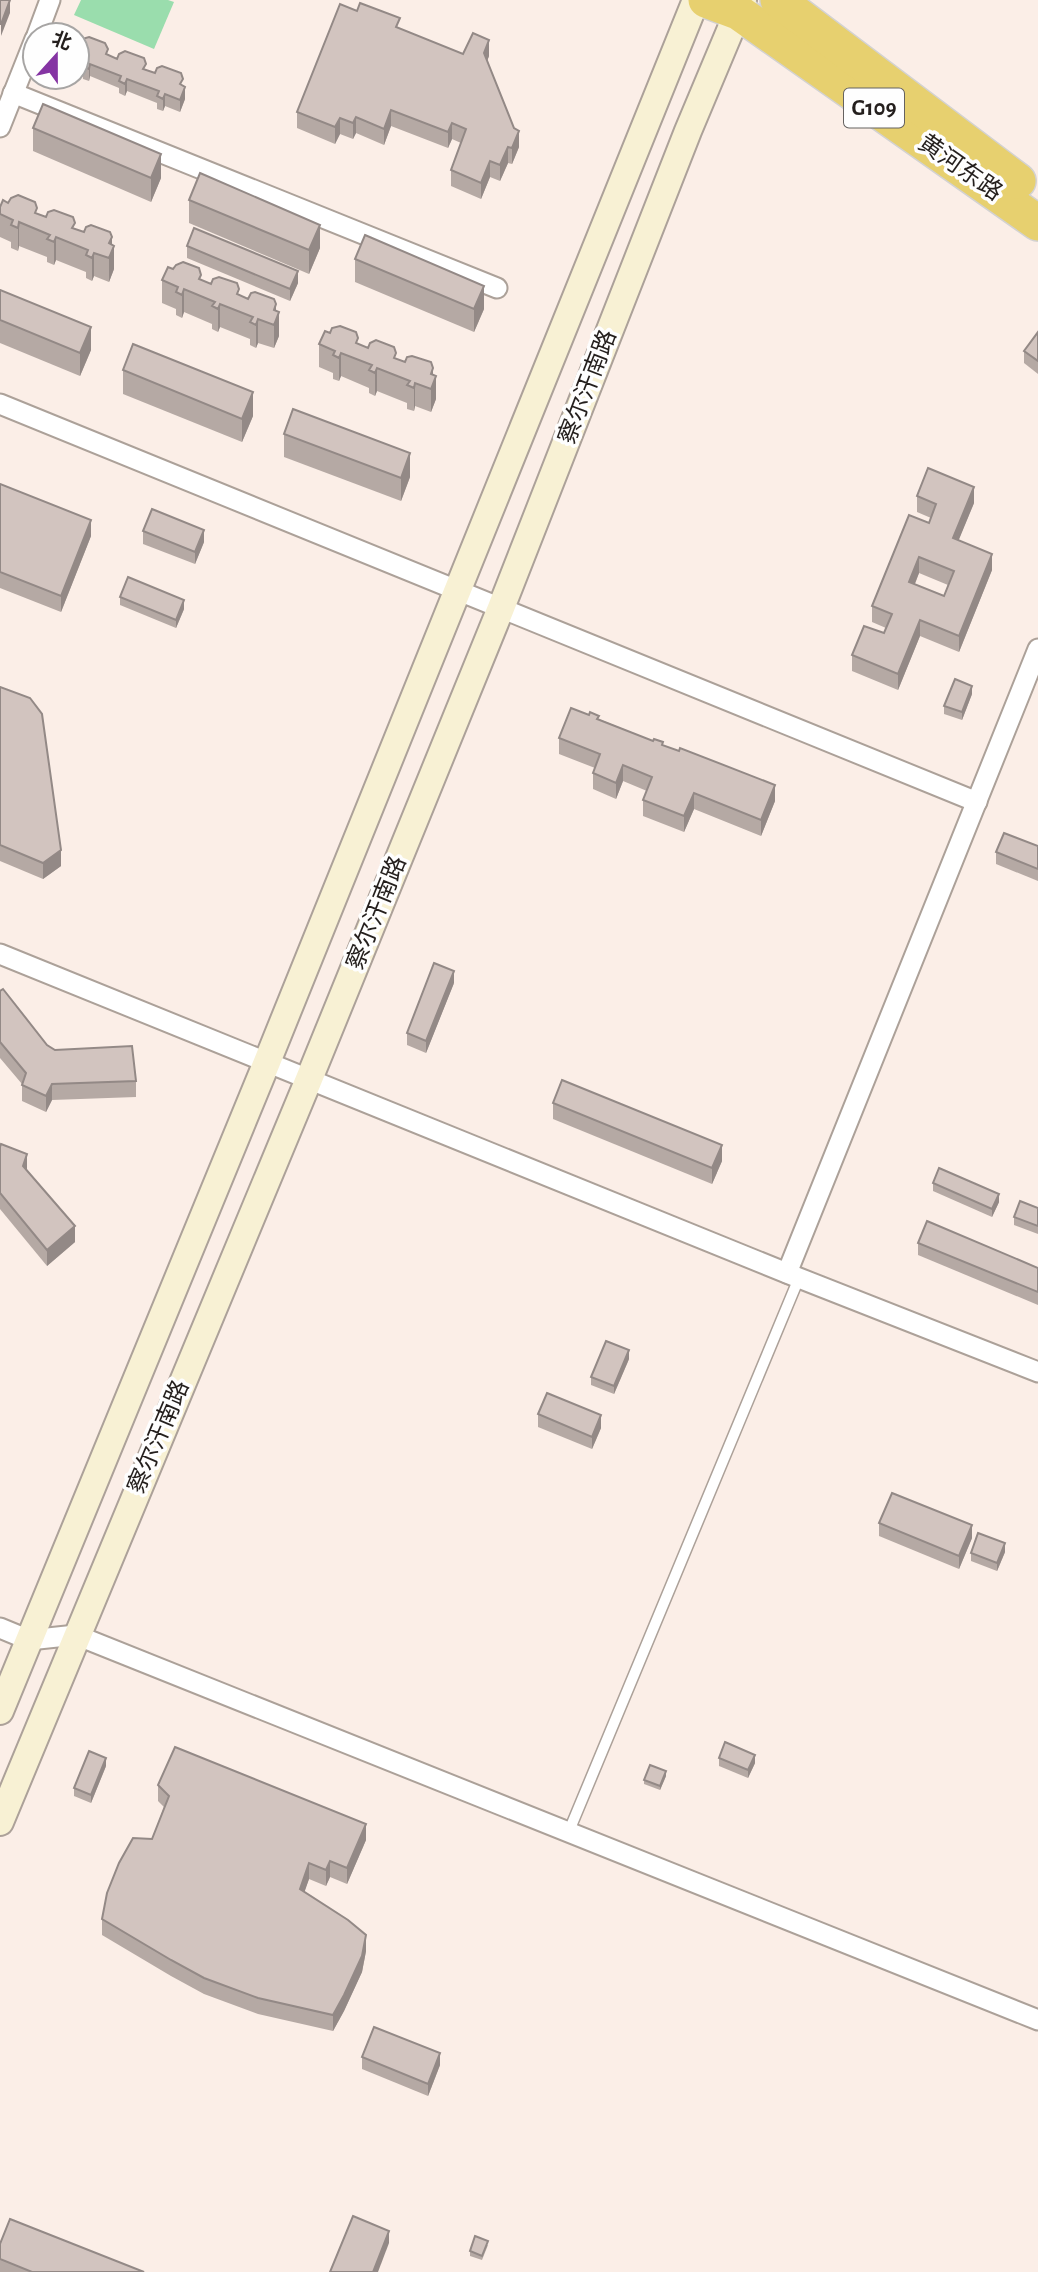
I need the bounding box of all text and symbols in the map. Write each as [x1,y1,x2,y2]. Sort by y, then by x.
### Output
north arrow [21,21,91,91]
text: 北 [49,28,74,54]
road number: G109 [844,88,904,128]
street label: 黄河东路 [914,129,1007,205]
street label: 察尔汗南路 [553,326,621,447]
street label: 察尔汗南路 [342,852,411,973]
street label: 察尔汗南路 [123,1376,193,1497]

